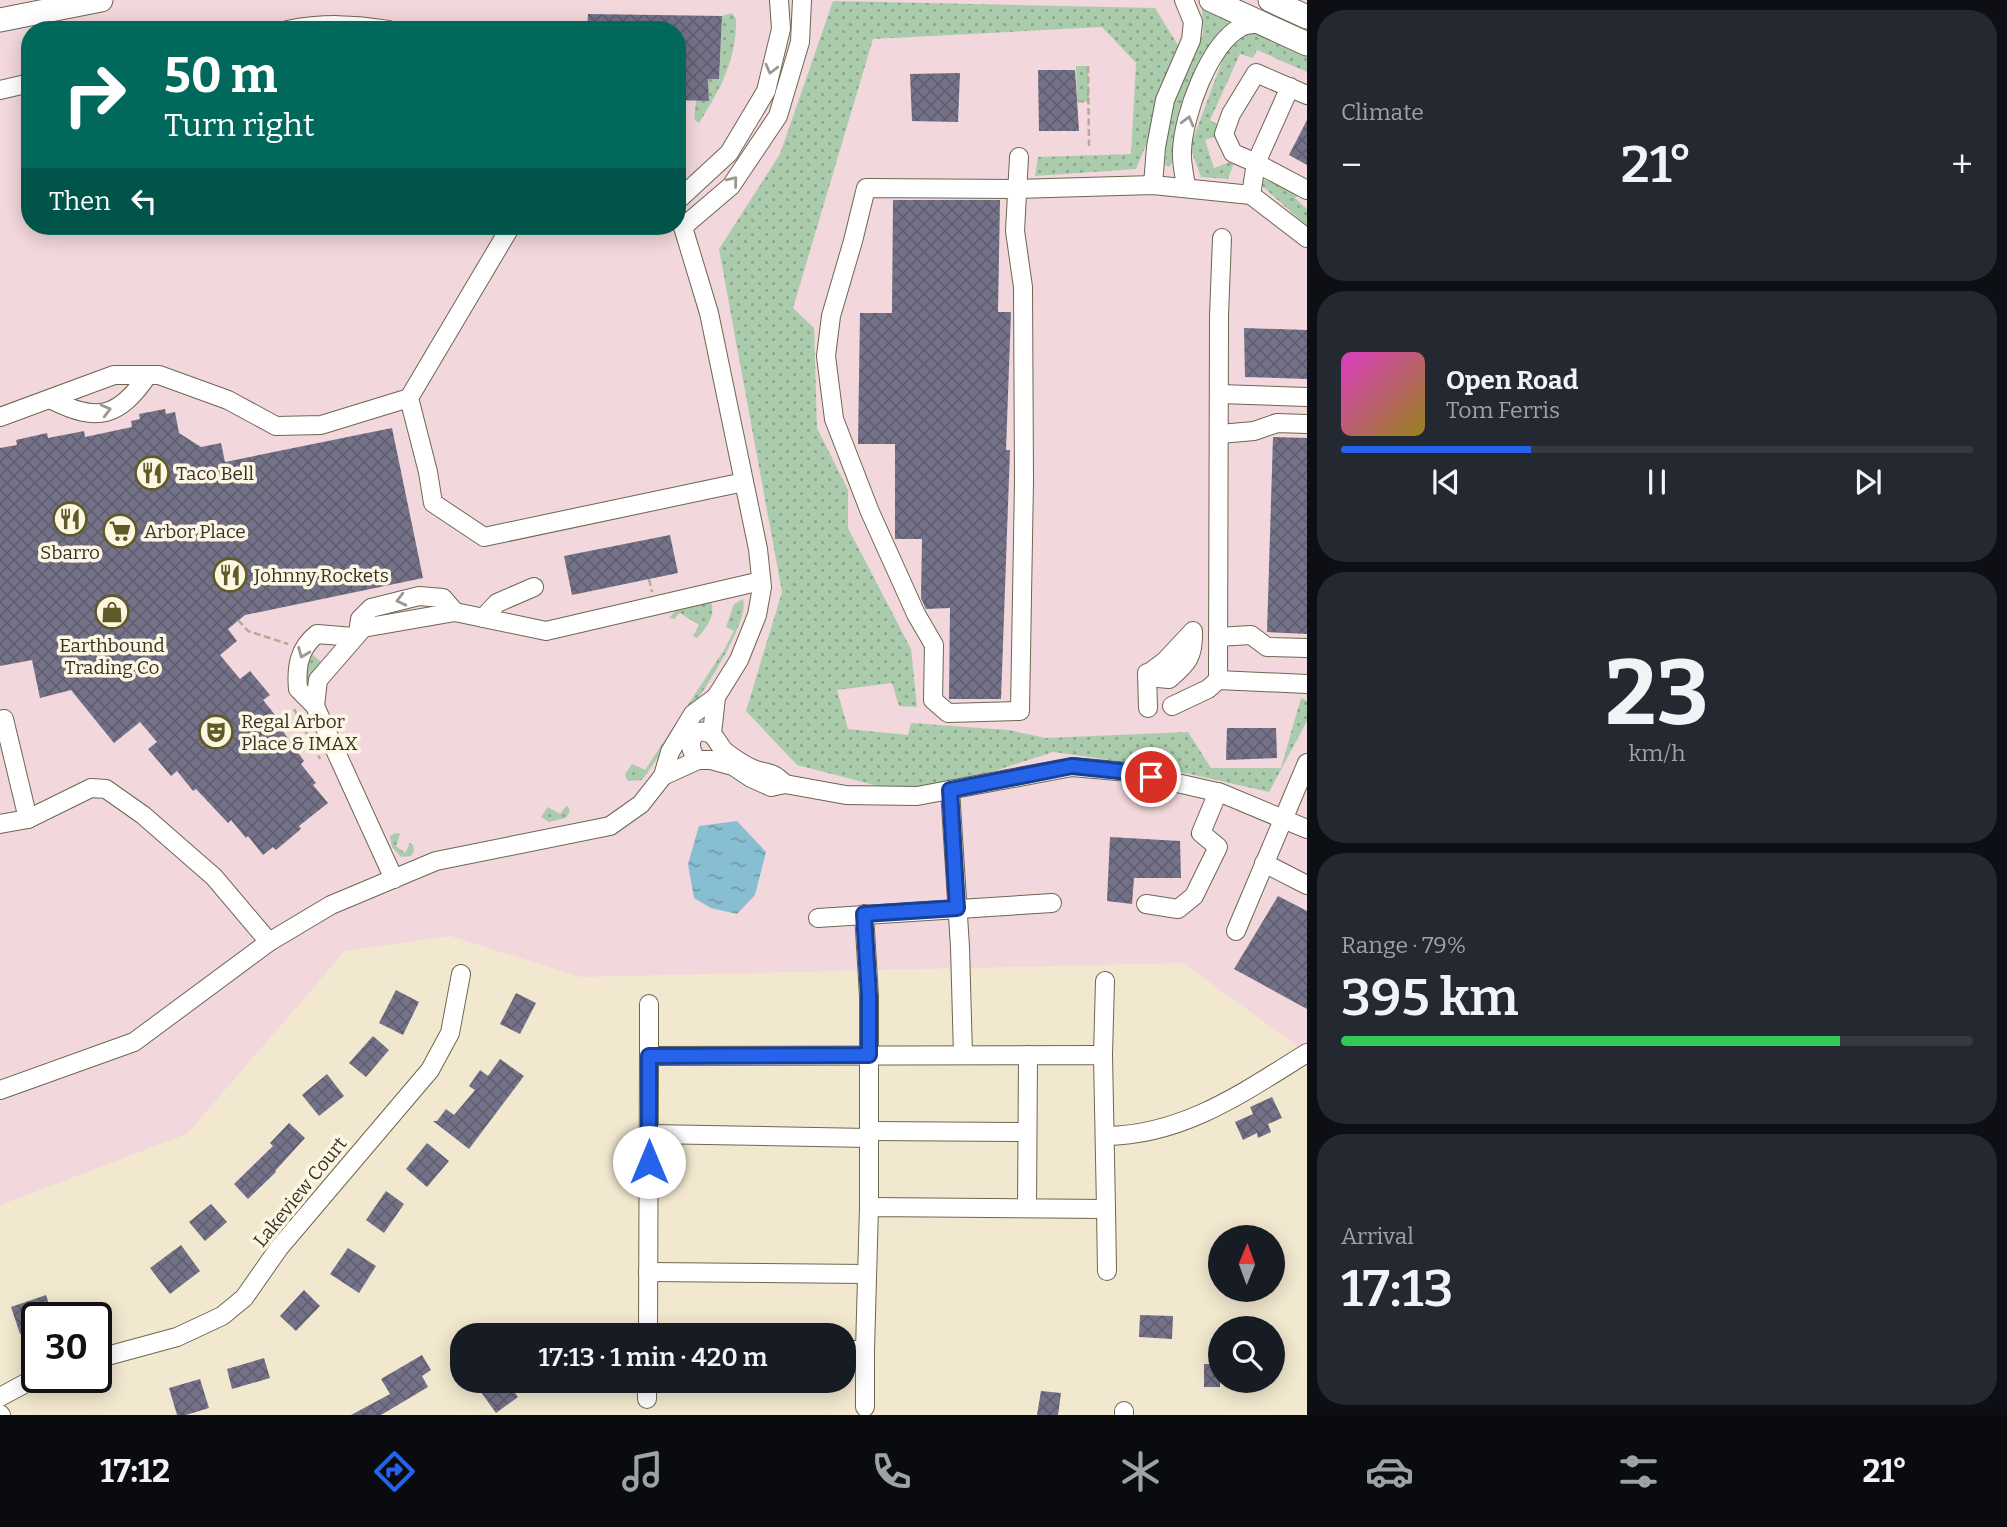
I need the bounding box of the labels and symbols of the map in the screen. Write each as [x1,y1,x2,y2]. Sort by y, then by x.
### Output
one-way arrow [765,63,780,75]
one-way arrow [1180,115,1194,127]
one-way arrow [725,176,738,188]
one-way arrow [100,404,112,418]
restaurant icon: Taco Bell [133,454,171,492]
place label: Taco Bell [176,462,254,485]
restaurant icon: Sbarro [51,500,89,538]
supermarket icon: Arbor Place [101,512,139,550]
place label: Arbor Place [144,520,246,543]
place label: Sbarro [40,541,100,564]
restaurant icon: Johnny Rockets [211,556,249,594]
place label: Johnny Rockets [253,564,389,587]
one-way arrow [395,592,407,606]
shop icon: Earthbound Trading Co [93,593,131,631]
place label: Earthbound Trading Co [59,634,165,679]
one-way arrow [298,646,312,658]
place label: Regal Arbor Place & IMAX [241,710,358,755]
theatre icon: Regal Arbor Place & IMAX [197,713,235,751]
pin [1121,747,1181,807]
position arrow [612,1125,686,1199]
street label: Lakeview Court [249,1132,352,1252]
north arrow [1208,1225,1284,1302]
speed limit sign: 30 [21,1302,112,1393]

